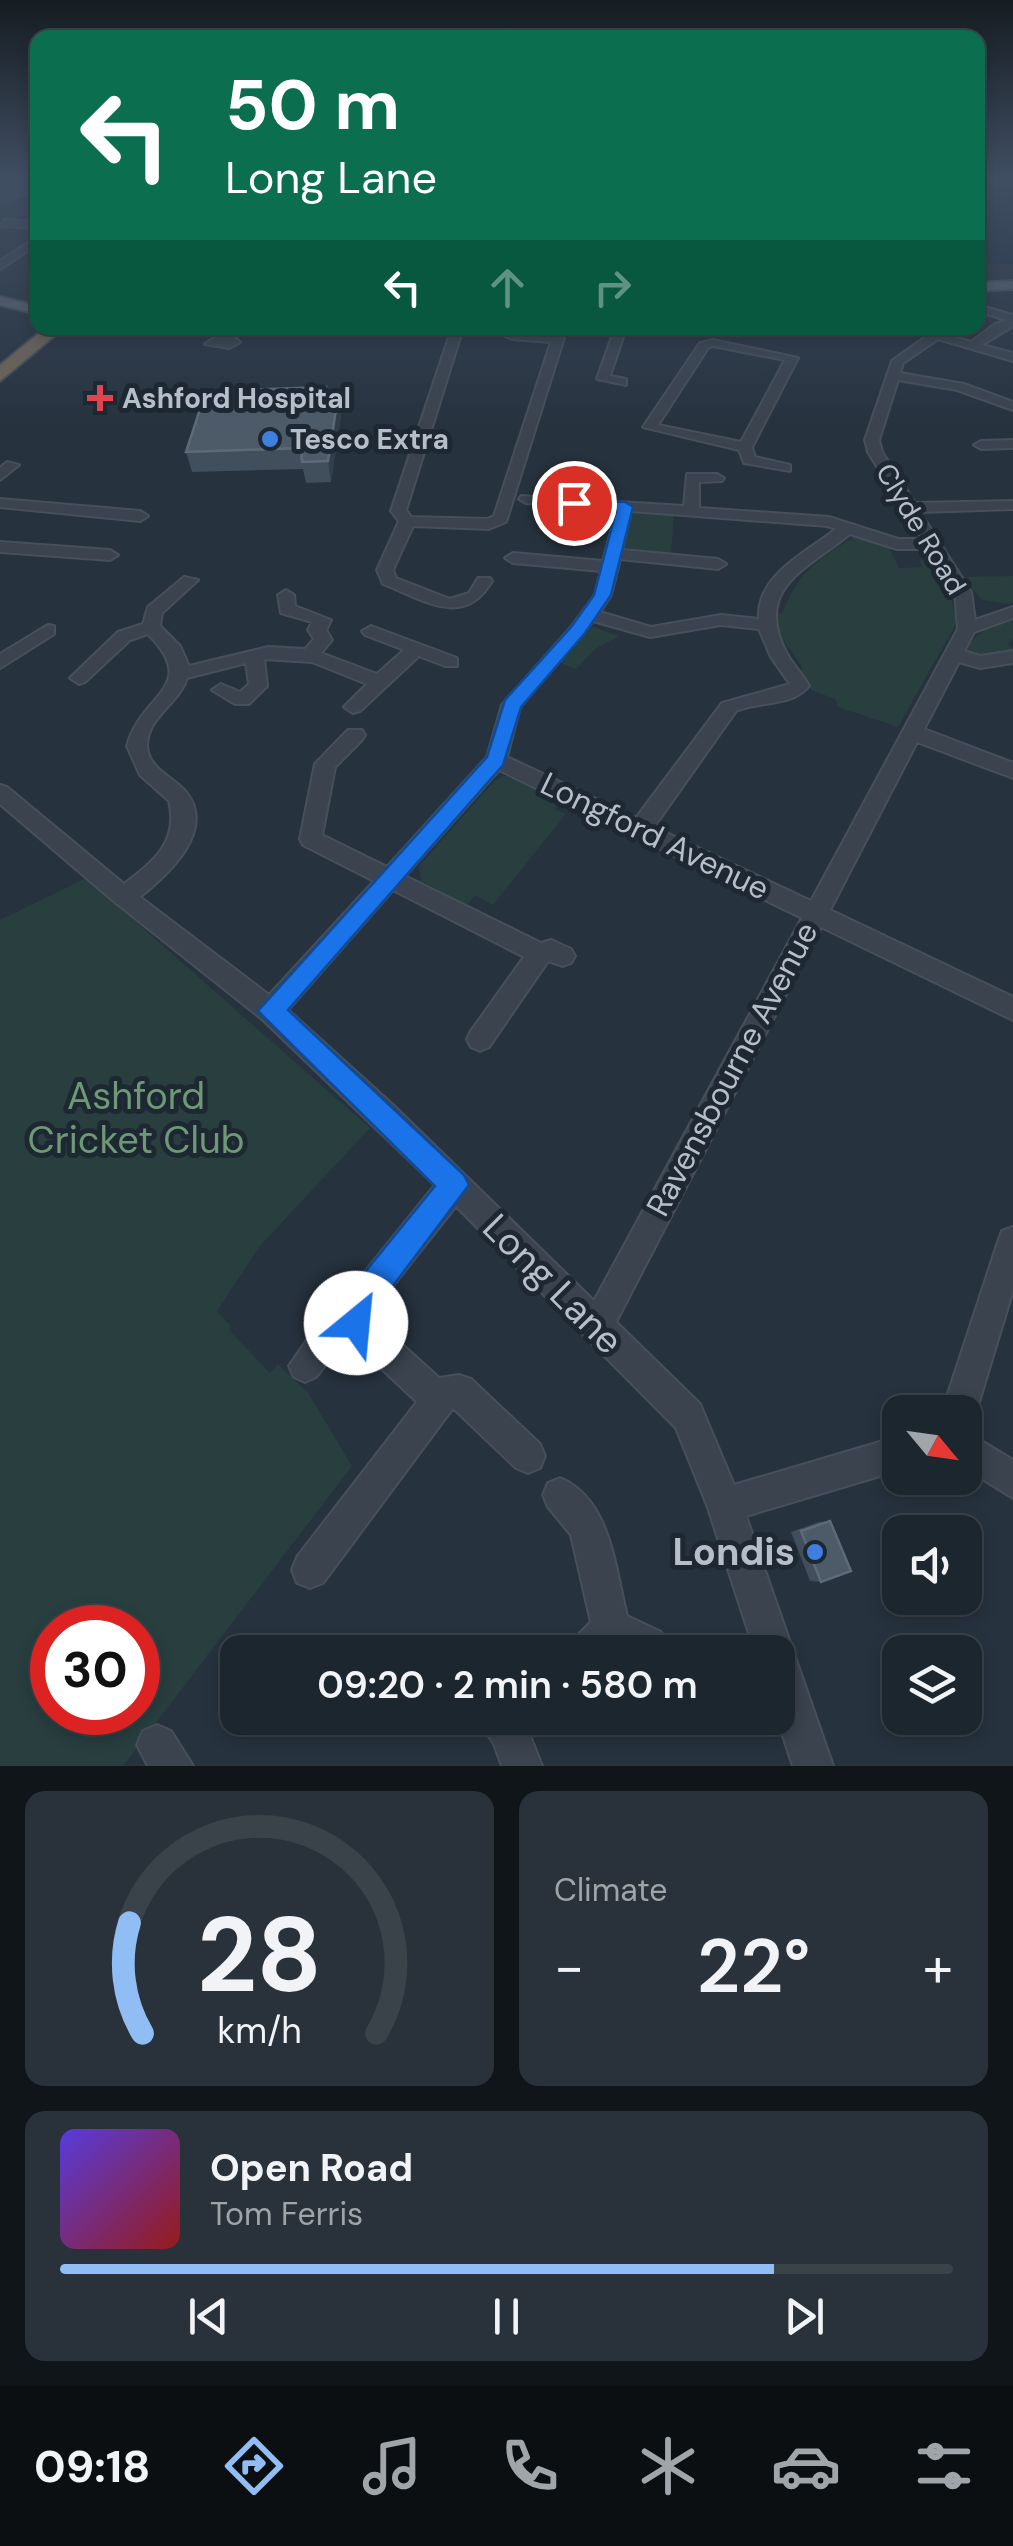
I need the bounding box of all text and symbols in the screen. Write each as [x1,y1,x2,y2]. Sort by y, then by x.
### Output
text: 50 m [225,60,400,151]
icon: left [60,70,190,200]
text: Long Lane [225,148,437,207]
icon: left [375,260,430,315]
icon: ahead [480,260,535,315]
icon: right [585,260,640,315]
place label: Ashford Hospital [122,380,351,417]
marker: Ashford Hospital [87,385,113,411]
place label: Tesco Extra [290,421,449,458]
marker: Tesco Extra [259,428,281,450]
street label: Clyde Road [867,457,975,601]
pin [532,461,617,546]
icon: arrive [547,476,602,531]
street label: Longford Avenue [534,763,776,909]
street label: Ravensbourne Avenue [637,915,827,1223]
park label: Ashford Cricket Club [27,1071,245,1165]
street label: Long Lane [472,1203,634,1365]
position arrow [304,1271,408,1375]
north arrow [882,1395,982,1495]
map controls [882,1395,982,1735]
button: sound [882,1515,982,1615]
place label: Londis [673,1527,795,1577]
marker: Londis [804,1541,826,1563]
speed limit sign: 30 [30,1605,160,1735]
button: layers [882,1635,982,1735]
text: 09:20 · 2 min · 580 m [317,1660,698,1710]
text: Climate [554,1869,668,1911]
text: 28 [197,1888,322,2023]
text: 22° [697,1918,810,2015]
text: − [554,1931,584,2003]
text: + [923,1931,953,2003]
text: km/h [217,2008,302,2054]
text: Open Road [210,2143,413,2193]
text: Tom Ferris [210,2193,363,2235]
icon: previous [181,2289,236,2344]
icon: pause [479,2289,534,2344]
icon: next [777,2289,832,2344]
icon: directions [219,2431,289,2501]
icon: music [357,2431,427,2501]
icon: phone [495,2431,565,2501]
icon: climate [633,2431,703,2501]
icon: car [771,2431,841,2501]
icon: filters [909,2431,979,2501]
text: 09:18 [34,2437,151,2496]

